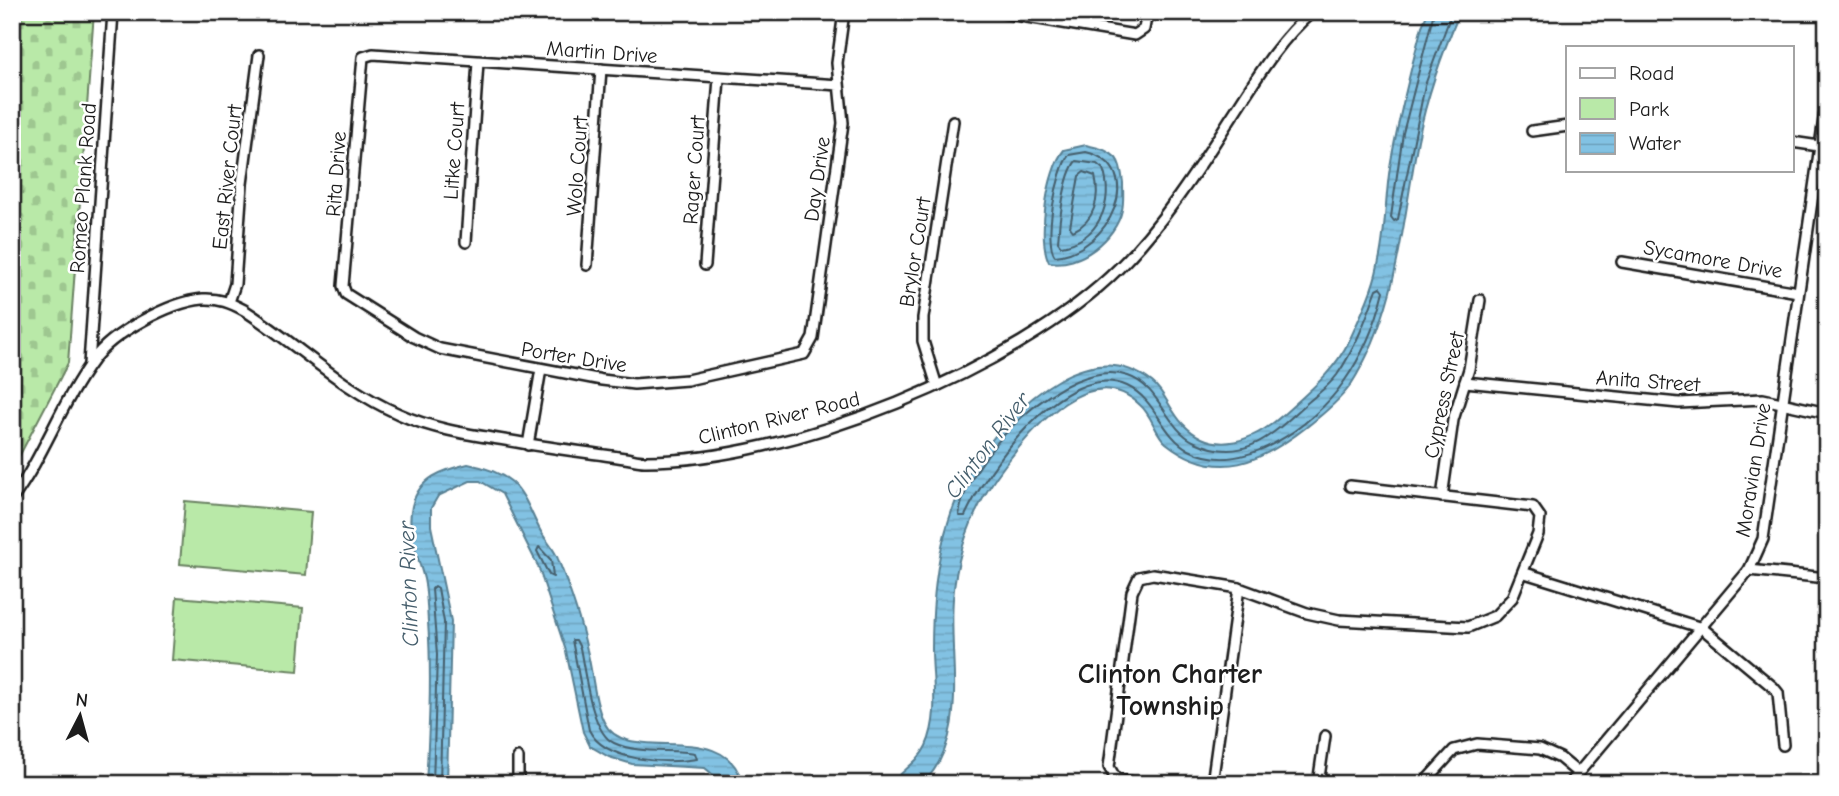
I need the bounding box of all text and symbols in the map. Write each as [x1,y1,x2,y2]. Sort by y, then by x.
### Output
street label: Martin Drive [546,36,658,68]
legend [1566,46,1794,172]
text: Road [1629,61,1674,85]
text: Park [1629,97,1669,121]
street label: Litke Court [439,100,469,201]
street label: Romeo Plank Road [65,102,101,274]
street label: East River Court [207,102,247,251]
street label: Wolo Court [562,114,593,217]
street label: Rager Court [678,114,710,225]
street label: Rita Drive [321,130,351,218]
text: Water [1629,131,1682,155]
street label: Day Drive [799,135,835,223]
street label: Brylor Court [894,194,936,309]
street label: Sycamore Drive [1642,235,1784,283]
street label: Cypress Street [1419,328,1469,461]
street label: Porter Drive [519,337,629,377]
street label: Anita Street [1595,365,1702,397]
street label: Clinton River Road [696,386,862,450]
water label: Clinton River [939,386,1036,504]
street label: Moravian Drive [1731,401,1775,539]
water label: Clinton River [393,520,424,647]
district label: Clinton Charter Township [1078,658,1263,722]
north arrow [46,680,116,750]
text: N [74,689,89,712]

